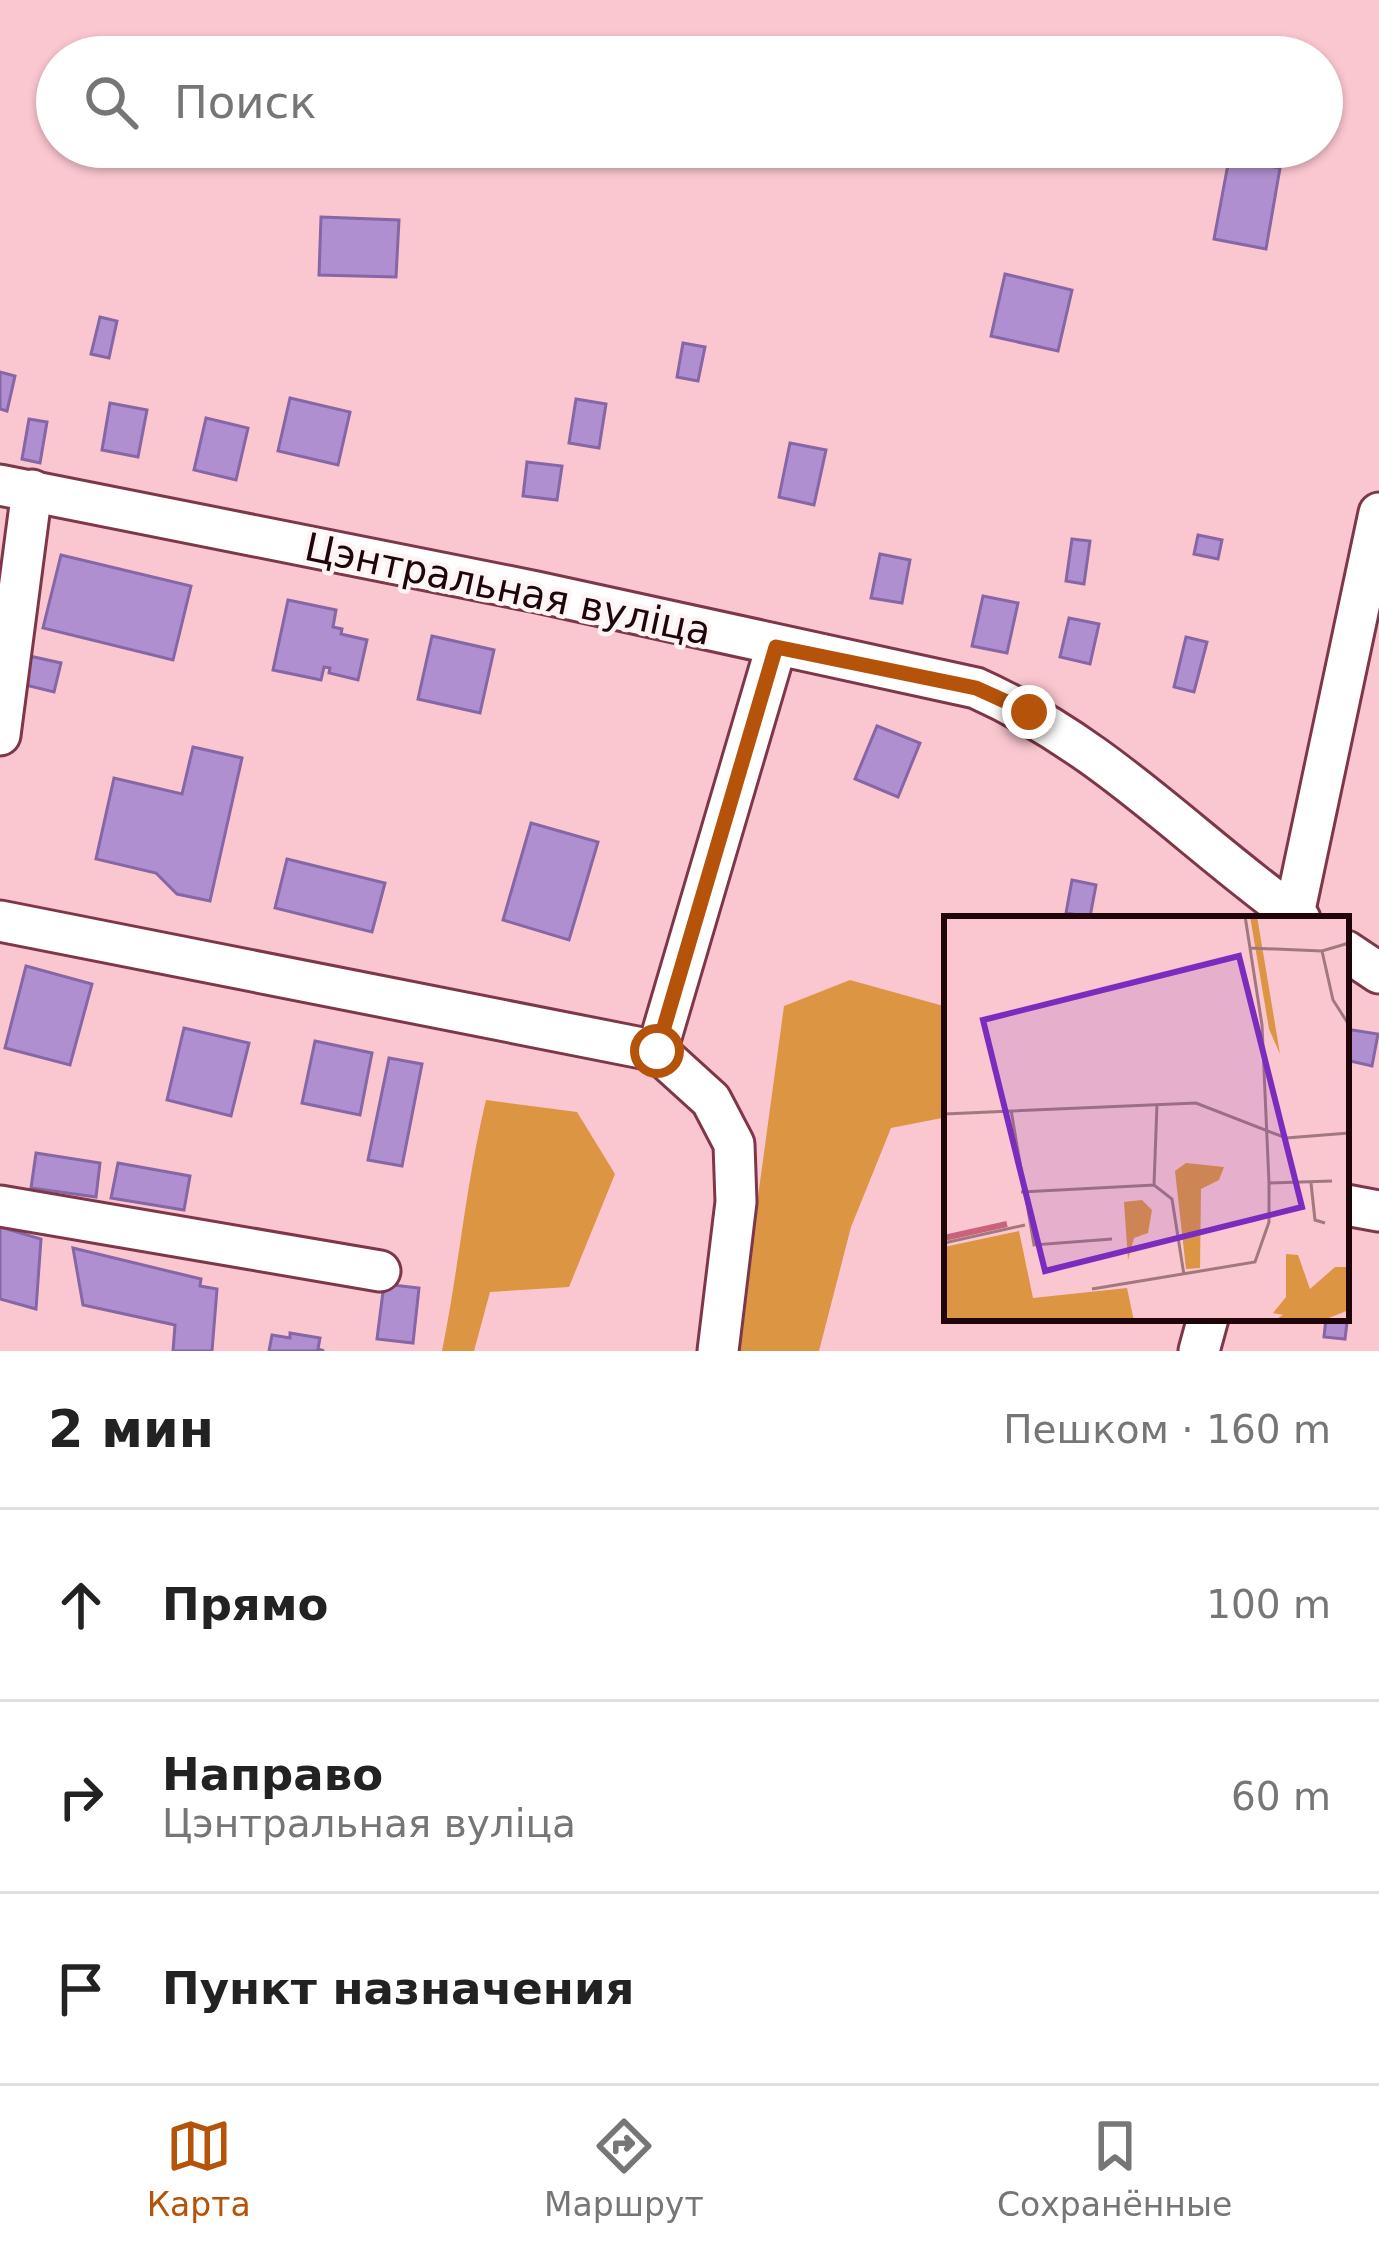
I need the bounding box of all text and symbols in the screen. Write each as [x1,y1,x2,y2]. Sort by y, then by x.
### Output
search box [36,36,1343,168]
icon: search [78,69,144,135]
text: Поиск [174,76,317,129]
street label: Цэнтральная вуліца [301,524,715,654]
route end [1002,685,1056,739]
inset map [944,916,1349,1321]
route start [630,1024,684,1078]
text: 2 мин [48,1400,214,1459]
text: Пешком · 160 m [1003,1407,1331,1452]
icon: ahead [48,1572,114,1638]
text: Прямо [162,1578,328,1631]
text: 100 m [1206,1582,1331,1627]
text: Направо [162,1748,383,1801]
icon: right [48,1764,114,1830]
text: 60 m [1231,1774,1331,1819]
text: Цэнтральная вуліца [162,1801,576,1846]
icon: arrive [48,1956,114,2022]
text: Пункт назначения [162,1962,634,2015]
tab: Карта [147,2113,251,2224]
tab: Маршрут [544,2113,704,2224]
tab: Сохранённые [997,2113,1232,2224]

